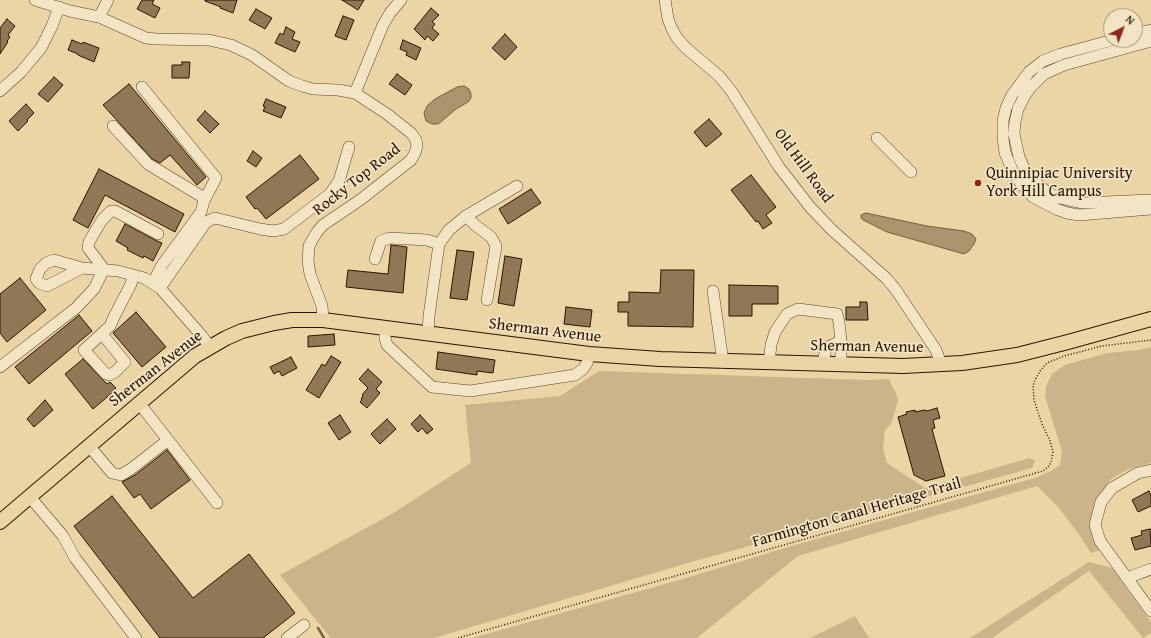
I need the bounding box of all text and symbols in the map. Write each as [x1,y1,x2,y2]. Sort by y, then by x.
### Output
north arrow [1103,8,1143,48]
text: N [1122,11,1138,28]
street label: Old Hill Road [770,125,836,207]
street label: Rocky Top Road [309,140,405,220]
place label: Quinnipiac University York Hill Campus [986,164,1133,202]
marker: Quinnipiac University York Hill Campus [973,178,983,188]
street label: Sherman Avenue [488,315,602,347]
street label: Sherman Avenue [105,327,207,411]
street label: Sherman Avenue [810,336,924,358]
street label: Farmington Canal Heritage Trail [750,474,964,552]

